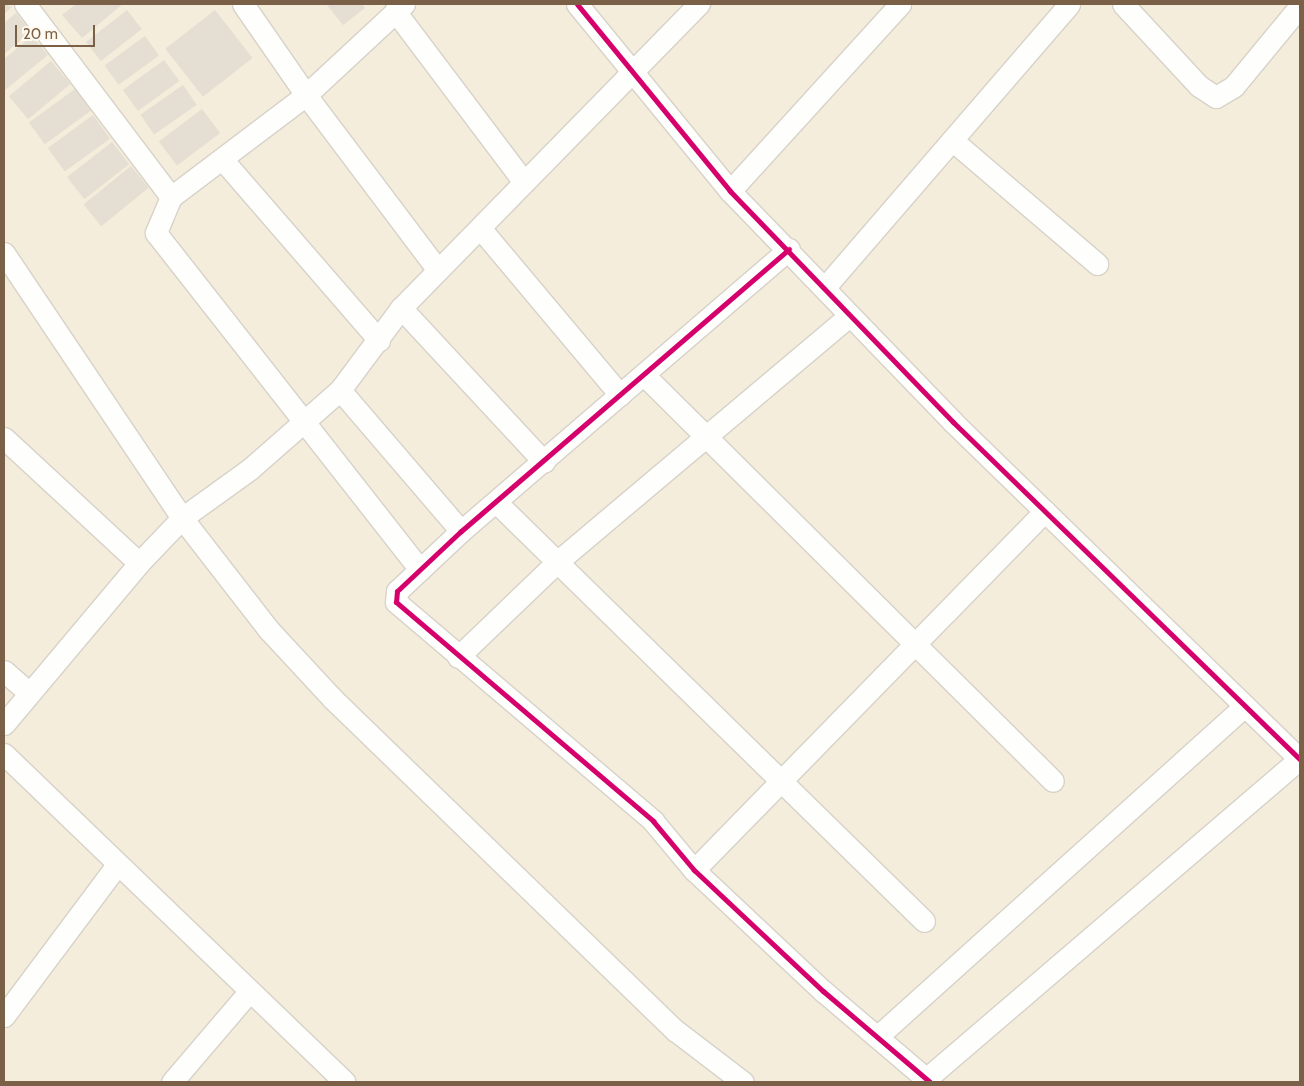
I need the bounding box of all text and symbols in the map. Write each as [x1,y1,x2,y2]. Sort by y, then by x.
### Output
scale bar [18,15,98,47]
text: 20 m [23,25,58,43]

